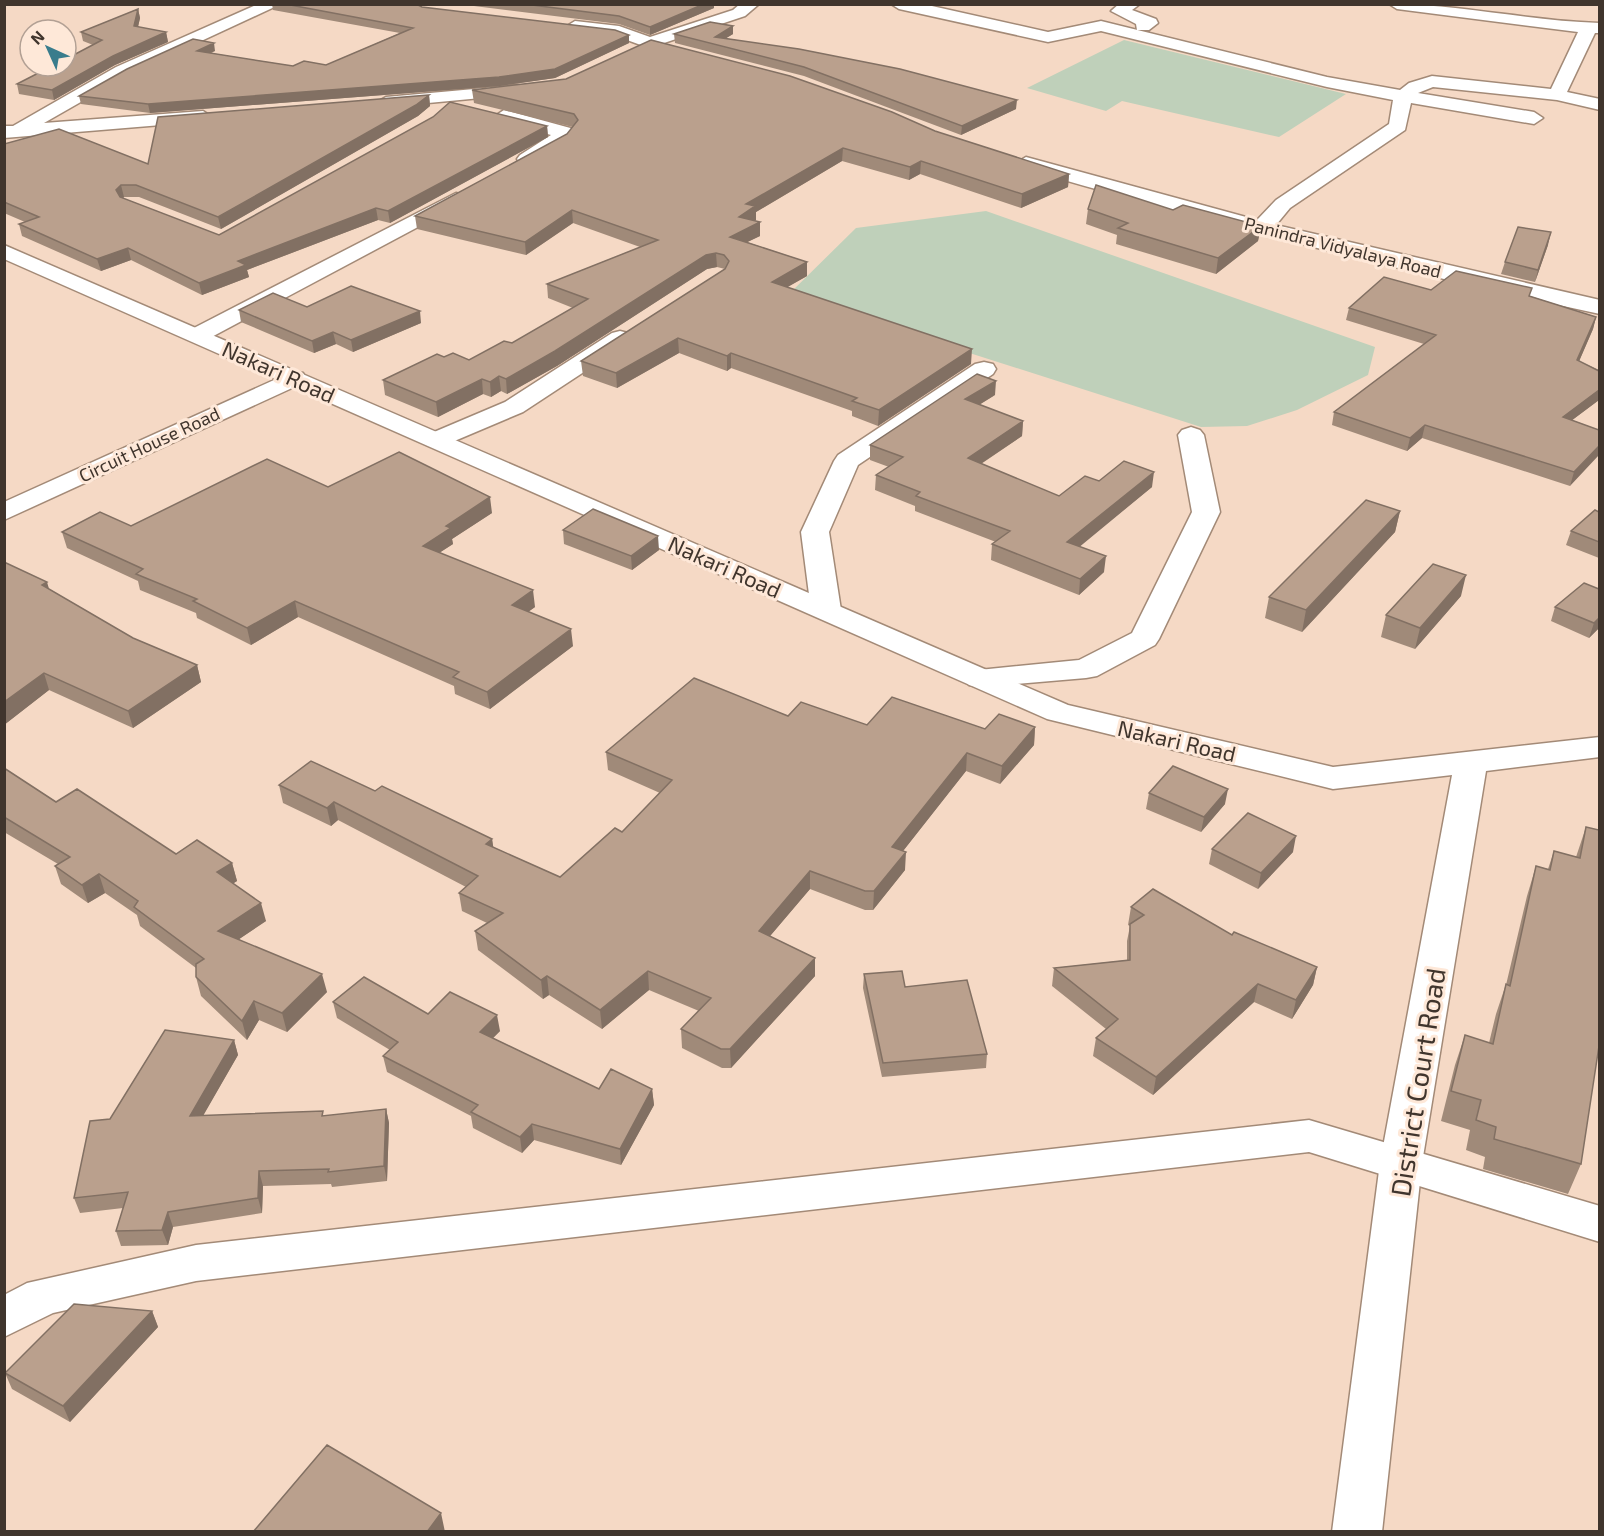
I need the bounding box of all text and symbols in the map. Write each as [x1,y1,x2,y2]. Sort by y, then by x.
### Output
north arrow [18,18,78,78]
text: N [26,26,48,48]
street label: Panindra Vidyalaya Road [1242,212,1444,282]
street label: Nakari Road [219,335,339,407]
street label: Circuit House Road [75,402,223,486]
street label: Nakari Road [665,530,785,602]
street label: Nakari Road [1115,714,1239,766]
street label: District Court Road [1383,965,1451,1199]

